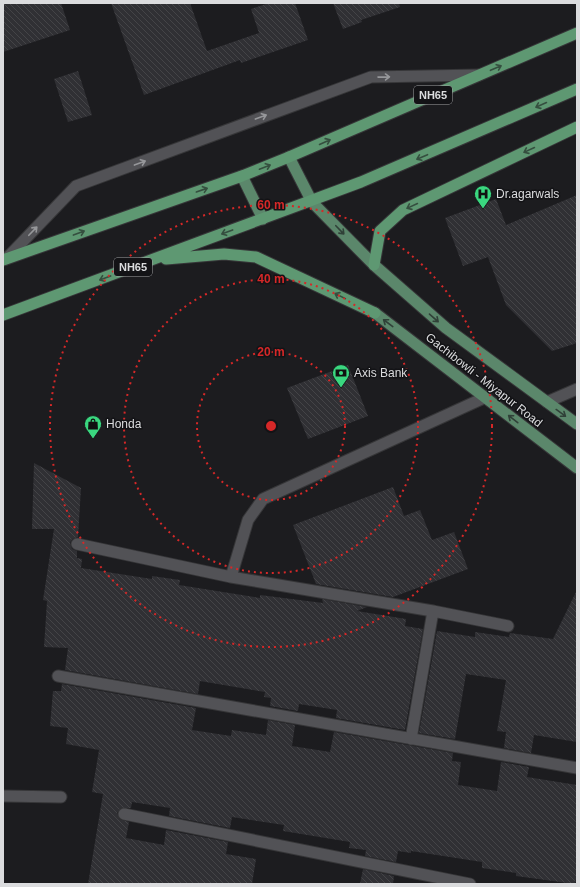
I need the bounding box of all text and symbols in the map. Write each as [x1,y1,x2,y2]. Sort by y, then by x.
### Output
one-way arrow [489,63,501,71]
one-way arrow [377,73,390,80]
road number: NH65 [414,86,452,104]
one-way arrow [536,102,548,109]
one-way arrow [255,113,267,121]
one-way arrow [319,138,331,145]
one-way arrow [523,147,535,154]
one-way arrow [417,154,429,161]
one-way arrow [133,158,145,166]
one-way arrow [259,162,271,170]
hospital icon: Dr.agarwals [473,184,493,209]
one-way arrow [195,185,207,193]
place label: Dr.agarwals [496,187,559,201]
text: 60 m [257,198,285,212]
one-way arrow [406,203,418,210]
one-way arrow [335,225,344,235]
one-way arrow [28,226,38,236]
one-way arrow [73,229,86,236]
one-way arrow [221,229,233,237]
road number: NH65 [114,258,152,276]
text: 40 m [257,272,285,286]
one-way arrow [99,274,111,282]
one-way arrow [334,292,346,299]
one-way arrow [429,314,440,323]
one-way arrow [382,318,393,327]
street label: Gachibowli - Miyapur Road [423,330,545,430]
text: 20 m [257,345,285,359]
bank icon: Axis Bank [331,363,351,388]
place label: Axis Bank [354,366,408,380]
one-way arrow [555,409,566,417]
shop icon: Honda [83,414,103,439]
one-way arrow [508,414,519,423]
place label: Honda [106,417,142,431]
centre of rings [264,419,278,433]

